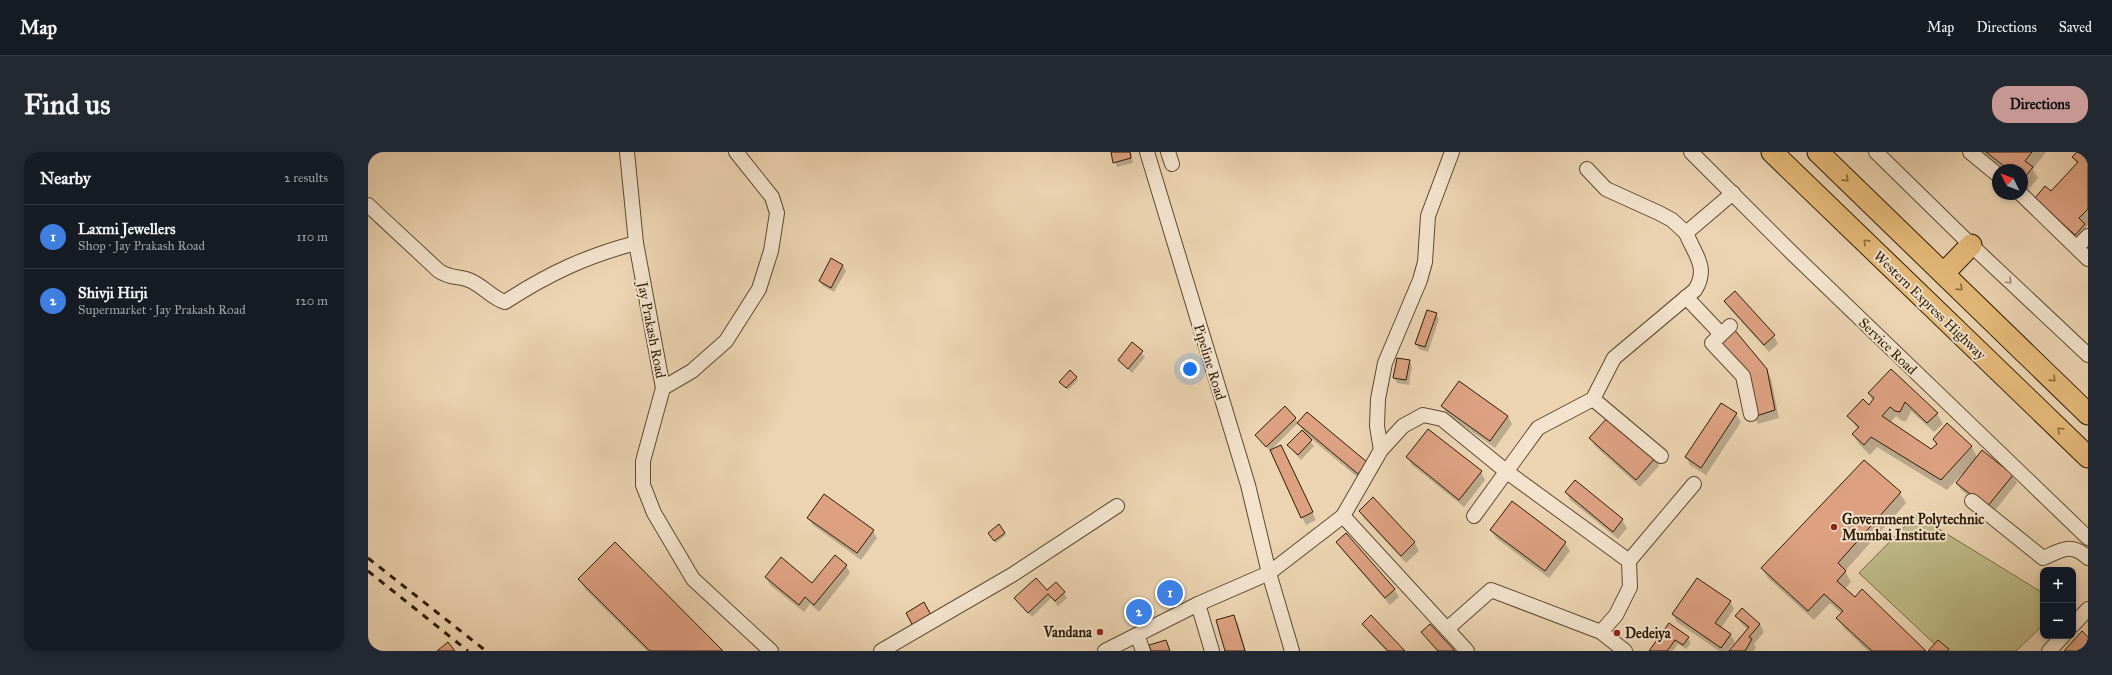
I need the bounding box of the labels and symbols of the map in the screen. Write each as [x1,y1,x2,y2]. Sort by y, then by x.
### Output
north arrow [1992,164,2028,200]
one-way arrow [1841,174,1849,182]
one-way arrow [1863,239,1871,247]
street label: Western Express Highway [1870,247,1990,364]
one-way arrow [2004,276,2012,284]
street label: Jay Prakash Road [632,278,669,380]
one-way arrow [1955,283,1963,291]
street label: Service Road [1855,314,1920,378]
street label: Pipeline Road [1190,322,1229,402]
your location [1180,359,1200,379]
one-way arrow [2048,374,2056,382]
one-way arrow [2057,427,2065,435]
place label: Government Polytechnic Mumbai Institute [1842,511,1984,544]
marker: Government Polytechnic Mumbai Institute [1829,522,1839,532]
pin: 1 [1157,578,1183,608]
pin: 2 [1126,597,1152,627]
place label: Vandana [1042,624,1093,641]
place label: Dedeiya [1625,625,1672,643]
marker: Vandana [1095,627,1105,637]
marker: Dedeiya [1612,628,1622,638]

